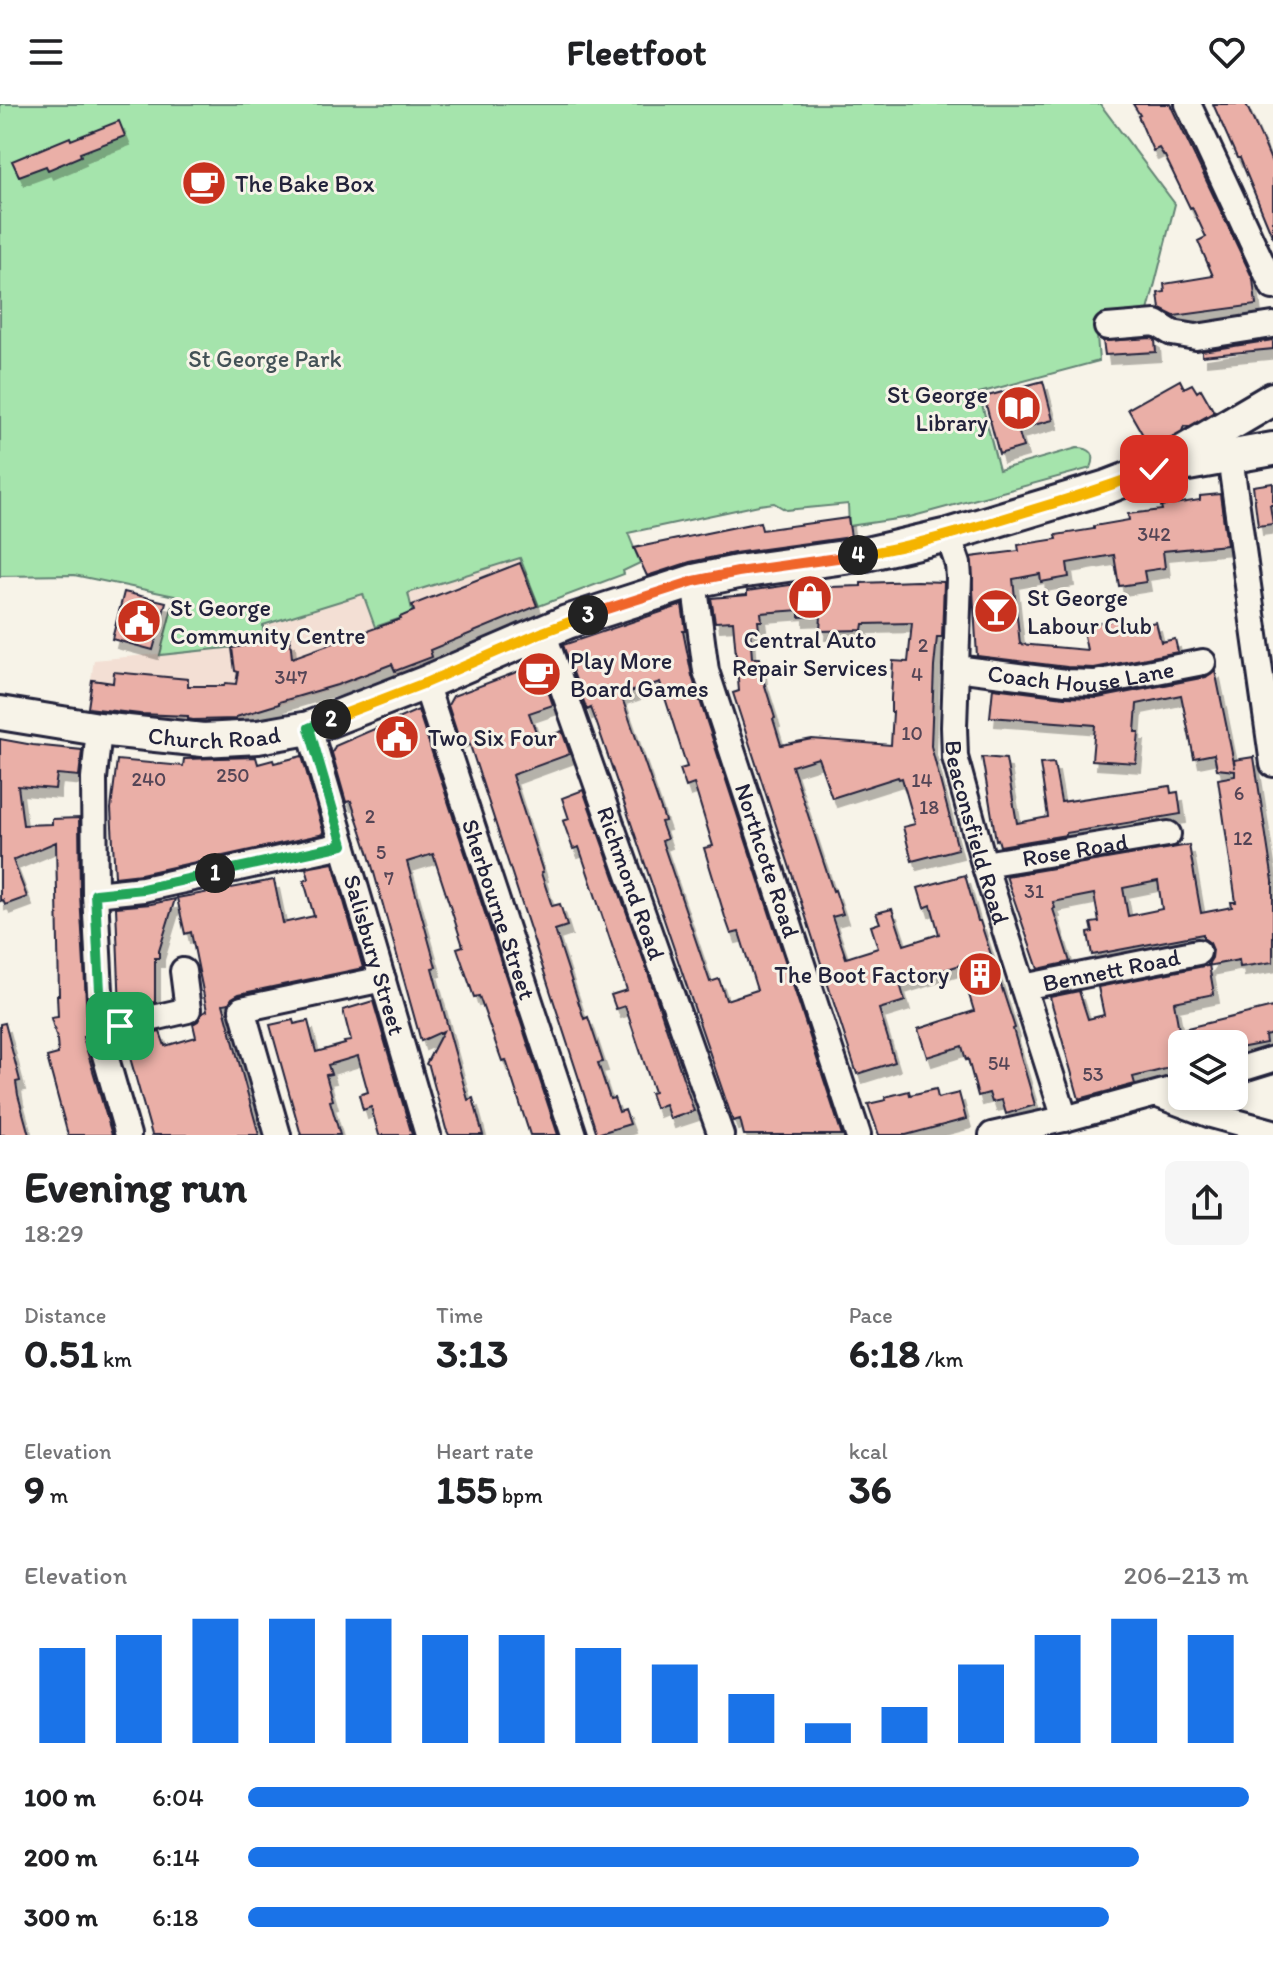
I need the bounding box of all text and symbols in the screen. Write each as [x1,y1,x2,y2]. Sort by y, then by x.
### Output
icon: menu [24,30,68,74]
icon: heart [1205,30,1249,74]
text: Fleetfoot [566,31,707,74]
cafe icon: The Bake Box [180,159,228,207]
place label: The Bake Box [235,169,374,198]
park label: St George Park [188,344,342,373]
place label: St George Library [887,380,988,437]
library icon: St George Library [995,384,1043,432]
pin [1120,435,1188,503]
icon: check [1132,447,1176,491]
house number: 342 [1137,522,1171,546]
pin: 4 [838,535,878,575]
text: 4 [851,541,865,568]
shop icon: Central Auto Repair Services [786,573,834,621]
place label: St George Labour Club [1027,583,1152,640]
bar icon: St George Labour Club [972,587,1020,635]
place label: St George Community Centre [170,593,366,650]
pin: 3 [568,595,608,635]
public building icon: St George Community Centre [115,597,163,645]
text: 3 [582,601,594,628]
place label: Central Auto Repair Services [732,625,888,682]
house number: 2 [918,633,929,657]
place label: Play More Board Games [570,646,709,703]
cafe icon: Play More Board Games [515,650,563,698]
street label: Coach House Lane [986,653,1176,698]
house number: 4 [911,662,923,686]
house number: 347 [275,665,307,689]
pin: 2 [311,699,351,739]
text: 2 [325,705,337,732]
public building icon: Two Six Four [373,713,421,761]
street label: Church Road [147,719,283,755]
house number: 10 [901,721,923,745]
place label: Two Six Four [428,723,557,752]
street label: Beaconsfield Road [940,740,1017,928]
house number: 250 [216,763,250,787]
house number: 240 [132,767,166,791]
house number: 14 [911,768,933,792]
street label: Northcote Road [729,779,807,941]
house number: 6 [1234,781,1244,805]
house number: 18 [919,795,939,819]
street label: Richmond Road [591,802,672,963]
house number: 2 [365,804,376,828]
street label: Sherbourne Street [456,815,543,1003]
street label: Rose Road [1020,826,1130,872]
house number: 12 [1233,826,1253,850]
house number: 5 [376,840,386,864]
pin: 1 [195,853,235,893]
text: 1 [210,859,220,886]
house number: 7 [384,866,394,890]
street label: Salisbury Street [338,871,412,1038]
house number: 31 [1024,879,1044,903]
street label: Bennett Road [1040,941,1183,997]
building icon: The Boot Factory [956,950,1004,998]
place label: The Boot Factory [774,960,950,989]
pin [86,992,154,1060]
icon: arrive [98,1004,142,1048]
map controls [1168,1030,1248,1110]
button: layers [1168,1030,1248,1110]
house number: 54 [988,1051,1010,1075]
house number: 53 [1082,1062,1104,1086]
text: Evening run [24,1160,247,1213]
button: share [1165,1161,1249,1245]
text: 18:29 [24,1217,84,1249]
text: Distance [24,1302,106,1329]
text: Time [436,1302,483,1329]
text: Pace [849,1302,893,1329]
text: 0.51 [24,1329,98,1377]
text: 3:13 [436,1329,508,1377]
text: 6:18 [849,1329,920,1377]
text: km [98,1346,132,1373]
text: /km [920,1346,963,1373]
text: Elevation [24,1438,111,1465]
text: Heart rate [436,1438,534,1465]
text: kcal [849,1438,888,1465]
text: 9 [24,1465,45,1513]
text: 155 [436,1465,497,1513]
text: 36 [849,1465,892,1513]
text: m [45,1482,68,1509]
text: bpm [497,1482,543,1509]
text: Elevation [24,1559,127,1591]
text: 206–213 m [1123,1559,1249,1591]
text: 100 m [24,1781,96,1813]
text: 6:04 [152,1781,204,1813]
text: 200 m [24,1841,97,1873]
text: 6:14 [152,1841,200,1873]
text: 300 m [24,1901,98,1933]
text: 6:18 [152,1901,198,1933]

